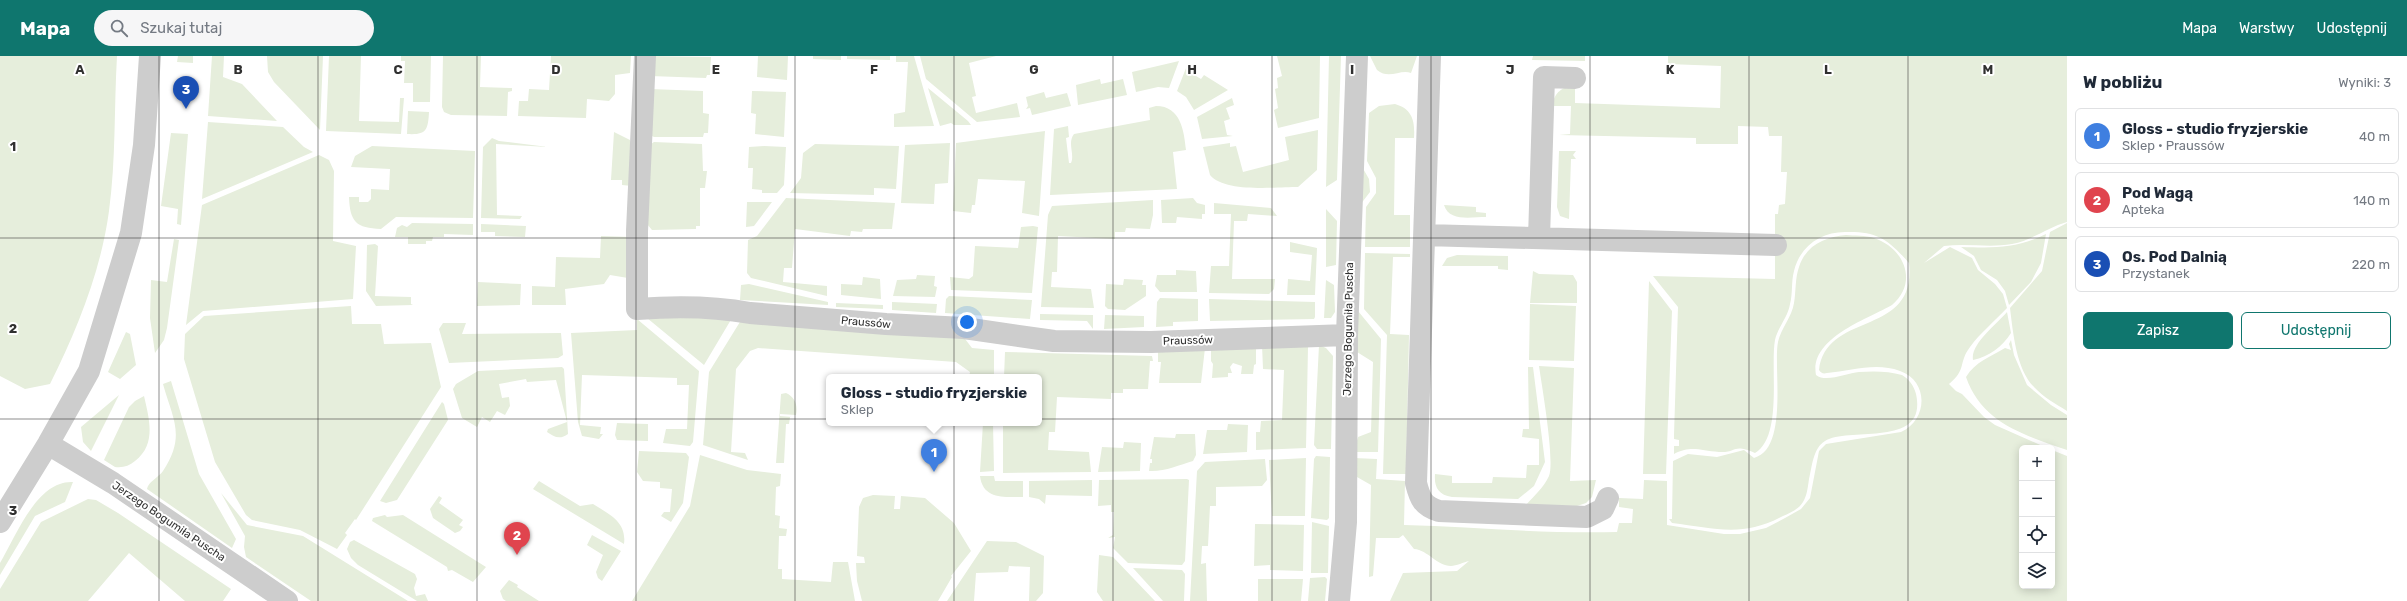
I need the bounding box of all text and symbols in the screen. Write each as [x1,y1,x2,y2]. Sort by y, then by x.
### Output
search box [94,10,374,46]
text: Mapa [20,17,70,40]
icon: search [108,17,130,39]
text: Szukaj tutaj [140,19,222,37]
text: Mapa [2182,20,2217,37]
text: Warstwy [2239,20,2295,37]
text: Udostępnij [2317,20,2387,37]
text: A [75,62,85,77]
text: B [233,62,243,77]
text: C [393,62,403,77]
text: D [551,62,561,77]
text: E [712,62,720,77]
text: F [870,62,878,77]
text: G [1029,62,1039,77]
text: H [1187,62,1197,77]
text: I [1350,62,1354,77]
text: J [1506,62,1514,77]
text: K [1666,62,1675,77]
text: L [1824,62,1832,77]
text: M [1983,62,1993,77]
text: W pobliżu [2083,72,2162,92]
text: Wyniki: 3 [2338,75,2391,90]
pin: 3 [173,76,199,109]
text: Gloss - studio fryzjerskie [2122,120,2308,138]
text: 1 [2094,129,2100,144]
text: 40 m [2359,129,2390,144]
text: Sklep · Praussów [2122,138,2225,153]
text: 1 [10,139,16,154]
text: Pod Wagą [2122,184,2193,202]
text: 2 [2093,193,2101,208]
text: 140 m [2353,193,2390,208]
text: Apteka [2122,202,2165,217]
text: Os. Pod Dalnią [2122,248,2227,266]
text: 3 [2093,257,2101,272]
text: 220 m [2352,257,2390,272]
street label: Jerzego Bogumiła Puscha [1341,262,1356,396]
text: Przystanek [2122,266,2190,281]
your location [957,312,977,332]
button: Zapisz [2083,312,2233,349]
button: Udostępnij [2241,312,2391,349]
street label: Praussów [840,314,892,331]
text: 2 [9,321,17,336]
street label: Praussów [1163,333,1213,348]
popup [826,374,1042,426]
text: Gloss - studio fryzjerskie [841,384,1027,402]
text: Sklep [841,402,874,417]
pin: 1 [921,439,947,472]
map controls [2019,445,2055,589]
button: + [2019,445,2055,481]
street label: Jerzego Bogumiła Puscha [110,479,228,564]
button: − [2019,481,2055,517]
text: 3 [9,503,18,518]
button: locate [2019,517,2055,553]
pin: 2 [504,522,530,555]
button: layers [2019,553,2055,589]

